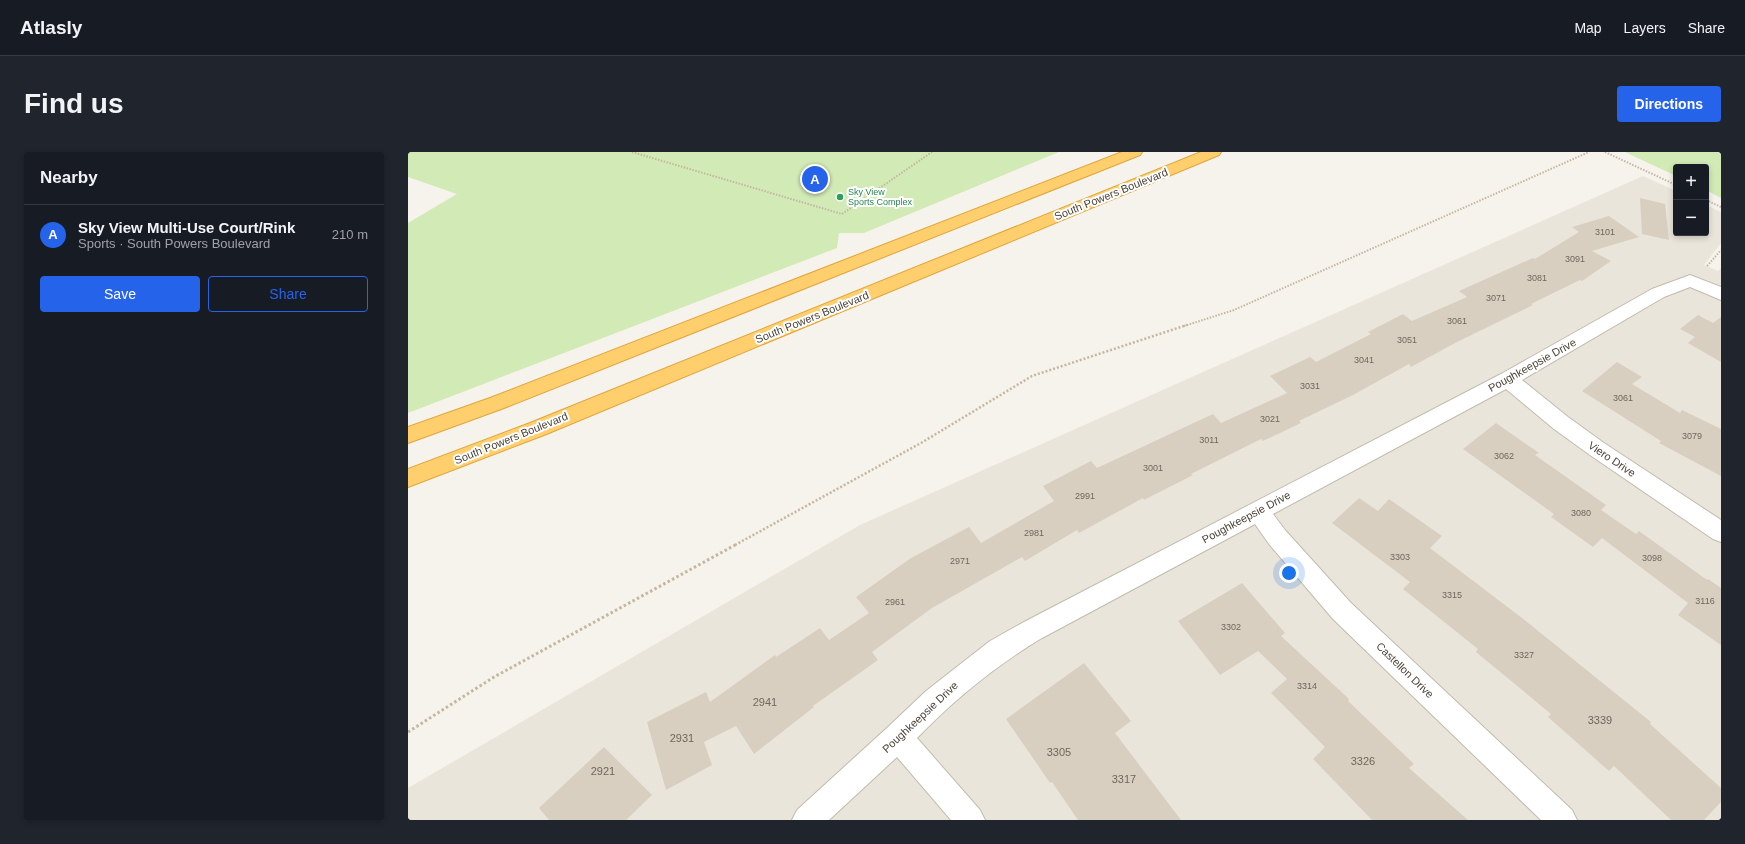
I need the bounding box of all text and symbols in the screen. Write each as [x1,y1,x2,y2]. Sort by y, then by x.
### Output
text: Atlasly [20,17,82,38]
text: Map [1574,20,1602,36]
text: Layers [1624,20,1666,36]
text: Share [1688,20,1725,36]
button: Directions [1617,86,1721,122]
text: Find us [24,88,124,119]
pin: A [802,164,828,194]
map controls [1673,164,1709,236]
button: + [1673,164,1709,200]
street label: South Powers Boulevard [1053,166,1169,222]
text: Nearby [40,168,98,187]
place label: Sky View Sports Complex [848,187,913,207]
marker: Sky View Sports Complex [835,192,845,202]
button: − [1673,200,1709,236]
text: Sky View Multi-Use Court/Rink [78,219,295,236]
text: A [48,227,58,242]
text: 210 m [332,227,368,242]
house number: 3101 [1595,227,1615,237]
text: Sports · South Powers Boulevard [78,236,270,251]
house number: 3091 [1565,254,1585,264]
house number: 3081 [1527,273,1547,283]
button: Save [40,276,200,312]
button: Share [208,276,368,312]
street label: South Powers Boulevard [754,289,870,345]
house number: 3071 [1486,293,1506,303]
house number: 3061 [1447,316,1467,326]
house number: 3051 [1397,335,1417,345]
street label: Poughkeepsie Drive [1486,336,1578,394]
house number: 3041 [1354,355,1374,365]
house number: 3031 [1300,381,1320,391]
house number: 3061 [1613,393,1633,403]
street label: South Powers Boulevard [453,410,569,466]
house number: 3021 [1260,414,1280,424]
house number: 3079 [1682,431,1702,441]
house number: 3011 [1199,435,1219,445]
street label: Viero Drive [1586,439,1638,479]
house number: 3062 [1494,451,1514,461]
house number: 3001 [1143,463,1163,473]
street label: Poughkeepsie Drive [1200,489,1292,545]
house number: 2991 [1075,491,1095,501]
house number: 3080 [1571,508,1591,518]
house number: 2981 [1024,528,1044,538]
house number: 3303 [1390,552,1410,562]
house number: 3098 [1642,553,1662,563]
house number: 2971 [950,556,970,566]
your location [1279,563,1299,583]
house number: 3315 [1442,590,1462,600]
house number: 3116 [1695,596,1715,606]
house number: 2961 [885,597,905,607]
house number: 3302 [1221,622,1241,632]
street label: Castellon Drive [1374,640,1436,700]
house number: 3327 [1514,650,1534,660]
street label: Poughkeepsie Drive [880,679,960,755]
house number: 3314 [1297,681,1317,691]
house number: 2941 [753,696,777,708]
house number: 3339 [1588,714,1612,726]
house number: 2931 [670,732,694,744]
house number: 3305 [1047,746,1071,758]
house number: 3326 [1351,755,1375,767]
house number: 2921 [591,765,615,777]
house number: 3317 [1112,773,1136,785]

